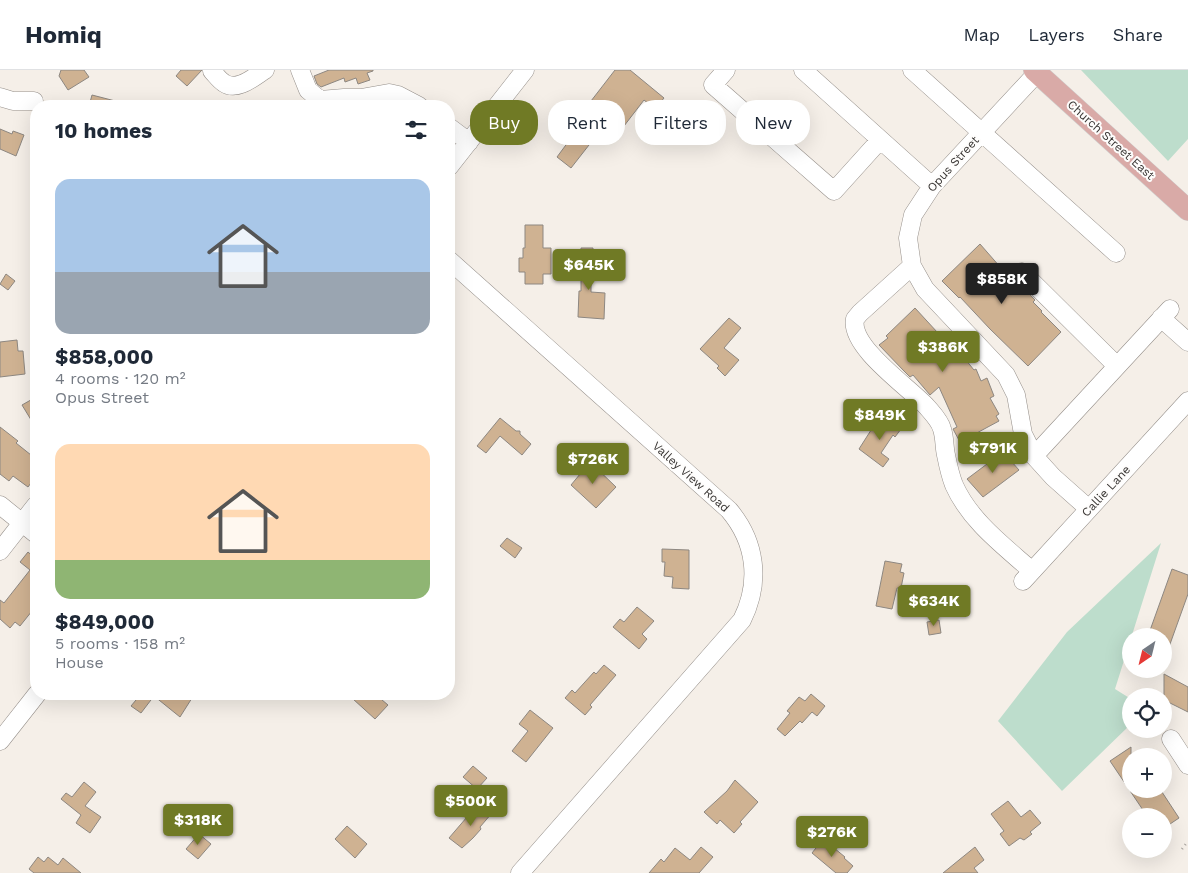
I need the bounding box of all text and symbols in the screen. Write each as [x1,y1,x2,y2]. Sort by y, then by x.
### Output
text: Homiq [25,21,102,49]
text: Map [963,24,1000,45]
text: Layers [1028,24,1085,45]
text: Share [1113,24,1163,45]
street label: Church Street East [1065,97,1157,183]
chip: Buy [470,100,538,145]
chip: Rent [548,100,625,145]
chip: Filters [635,100,726,145]
chip: New [736,100,810,145]
icon: filters [402,116,430,144]
text: 10 homes [55,118,152,143]
street label: Opus Street [924,133,982,195]
icon: home [198,211,288,301]
pin: $645K [554,248,624,291]
text: $645K [564,255,614,274]
pin: $858K [967,262,1037,305]
text: $858K [977,269,1027,288]
pin: $386K [908,330,978,373]
text: $386K [918,337,968,356]
text: $858,000 [55,344,154,369]
text: 4 rooms · 120 m² [55,369,186,388]
text: Opus Street [55,388,149,407]
pin: $849K [845,398,915,441]
text: $849K [854,405,906,424]
pin: $791K [958,432,1028,474]
text: $791K [969,438,1017,457]
street label: Valley View Road [650,439,732,515]
pin: $726K [558,442,628,485]
text: $726K [568,449,618,468]
street label: Callie Lane [1079,462,1133,520]
icon: home [198,476,288,566]
pin: $634K [899,584,969,627]
text: $634K [908,591,960,610]
text: $849,000 [55,609,154,634]
north arrow [1122,628,1172,678]
map controls [1122,628,1172,858]
text: 5 rooms · 158 m² [55,634,185,653]
text: House [55,653,104,672]
button: locate [1122,688,1172,738]
button: + [1122,748,1172,798]
pin: $500K [436,784,506,827]
text: $500K [445,791,497,810]
pin: $318K [163,804,233,846]
button: − [1122,808,1172,858]
text: $318K [174,810,222,829]
pin: $276K [797,816,867,858]
text: $276K [807,822,857,841]

